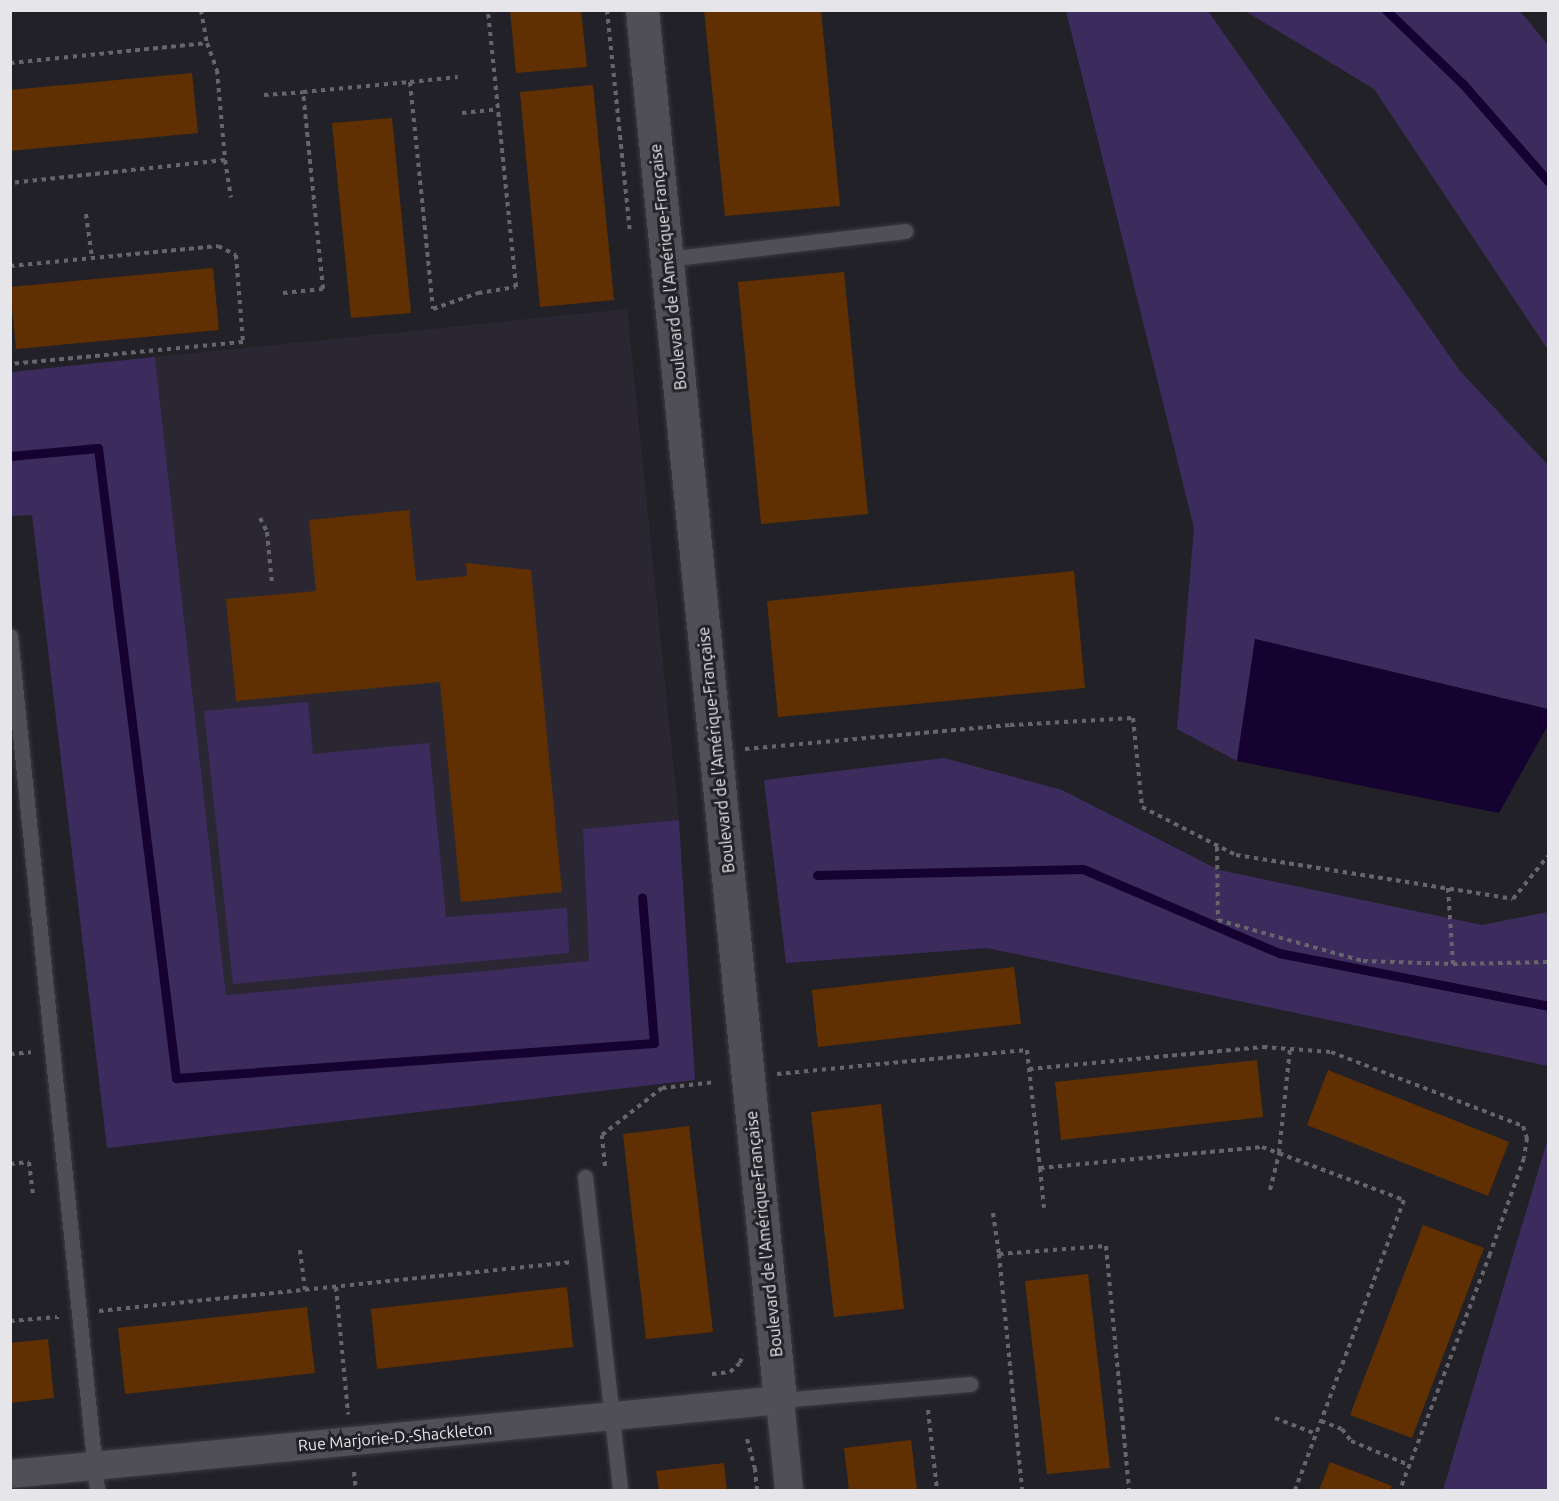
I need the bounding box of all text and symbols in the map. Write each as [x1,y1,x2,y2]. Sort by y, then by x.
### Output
street label: Boulevard de l'Amérique-Française [646,143,690,391]
street label: Boulevard de l'Amérique-Française [694,626,738,874]
street label: Boulevard de l'Amérique-Française [742,1110,786,1358]
street label: Rue Marjorie-D.-Shackleton [297,1419,493,1455]

